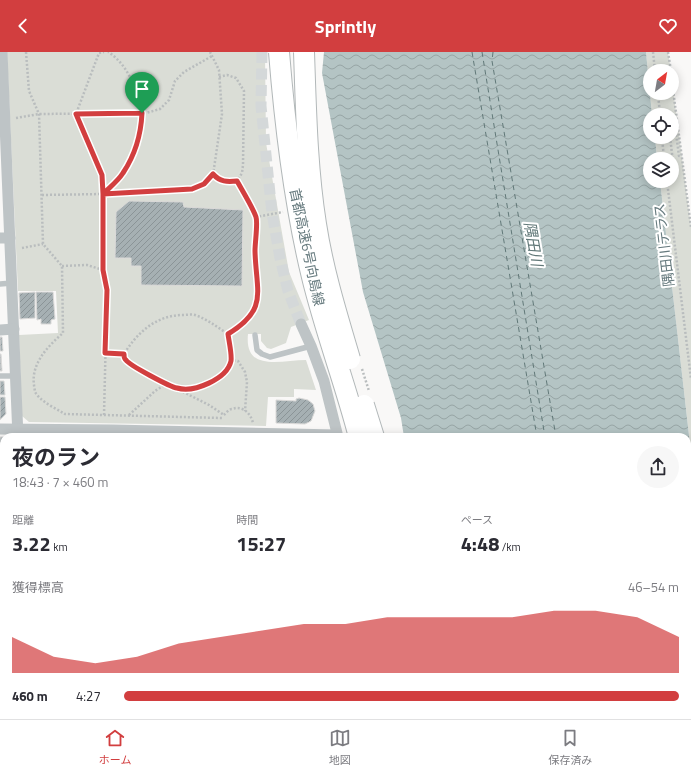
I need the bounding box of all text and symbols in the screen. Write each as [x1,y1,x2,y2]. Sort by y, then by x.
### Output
text: Sprintly [315,13,376,40]
icon: back [12,15,34,37]
icon: heart [657,15,679,37]
north arrow [643,64,679,100]
map controls [643,64,679,188]
pin [125,72,159,113]
icon: arrive [131,78,153,100]
button: locate [643,108,679,144]
button: layers [643,152,679,188]
street label: 首都高速6号向島線 [285,186,330,308]
street label: 隅田川テラス [648,202,679,288]
water label: 隅田川 [518,220,549,270]
text: 夜のラン [12,440,100,474]
button: share [637,446,679,488]
text: 18:43 · 7 × 460 m [12,472,108,492]
text: 距離 [12,512,34,528]
text: 時間 [236,512,258,528]
text: ペース [461,512,493,528]
text: 3.22 [12,528,51,559]
text: 15:27 [236,528,286,559]
text: 4:48 [461,528,499,559]
text: km [51,539,68,555]
text: /km [499,539,521,555]
text: 獲得標高 [12,577,64,597]
text: 46–54 m [628,577,679,597]
text: 460 m [12,686,48,706]
text: 4:27 [76,686,101,706]
tab: ホーム [99,727,131,768]
tab: 地図 [329,727,351,768]
tab: 保存済み [548,727,592,768]

